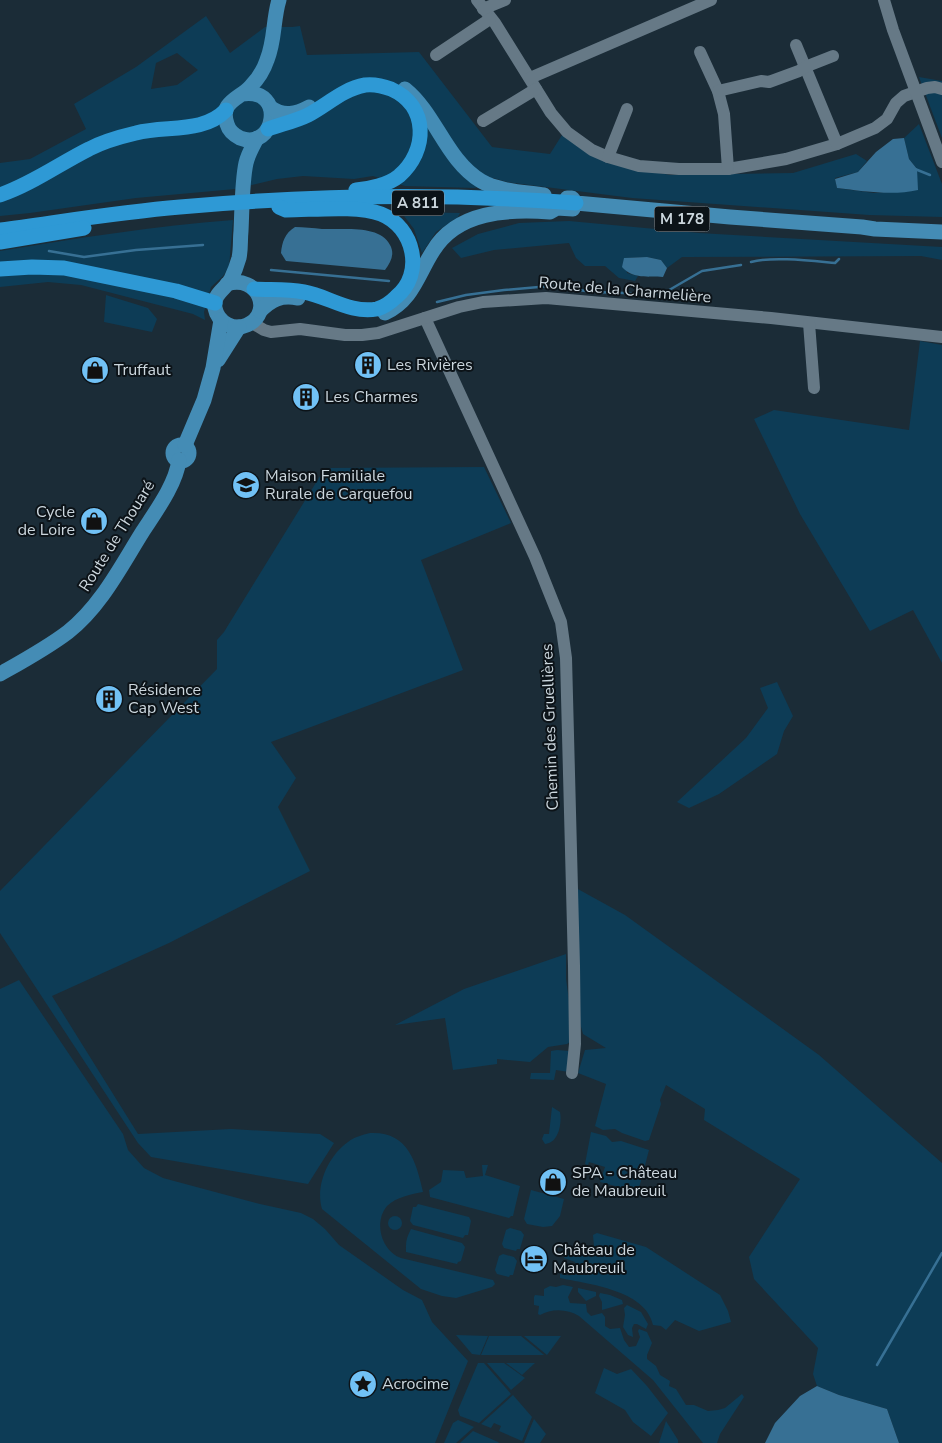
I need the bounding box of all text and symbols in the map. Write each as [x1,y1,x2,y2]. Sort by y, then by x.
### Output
road number: A 811 [392,190,444,216]
road number: M 178 [654,206,710,232]
street label: Route de la Charmelière [538,271,712,309]
building icon: Les Rivières [353,350,383,380]
place label: Les Rivières [387,354,473,376]
shop icon: Truffaut [80,355,110,385]
place label: Truffaut [114,359,171,381]
building icon: Les Charmes [291,382,321,412]
place label: Les Charmes [325,386,418,408]
place label: Maison Familiale Rurale de Carquefou [265,465,412,505]
school or university icon: Maison Familiale Rurale de Carquefou [231,470,261,500]
street label: Route de Thouaré [74,476,160,596]
place label: Cycle de Loire [18,501,75,541]
shop icon: Cycle de Loire [79,506,109,536]
street label: Chemin des Gruellières [536,643,564,811]
place label: Résidence Cap West [128,679,201,719]
building icon: Résidence Cap West [94,684,124,714]
place label: SPA - Château de Maubreuil [572,1162,677,1202]
shop icon: SPA - Château de Maubreuil [538,1167,568,1197]
place label: Château de Maubreuil [553,1239,635,1279]
hotel icon: Château de Maubreuil [519,1244,549,1274]
place icon: Acrocime [348,1369,378,1399]
place label: Acrocime [382,1373,449,1395]

